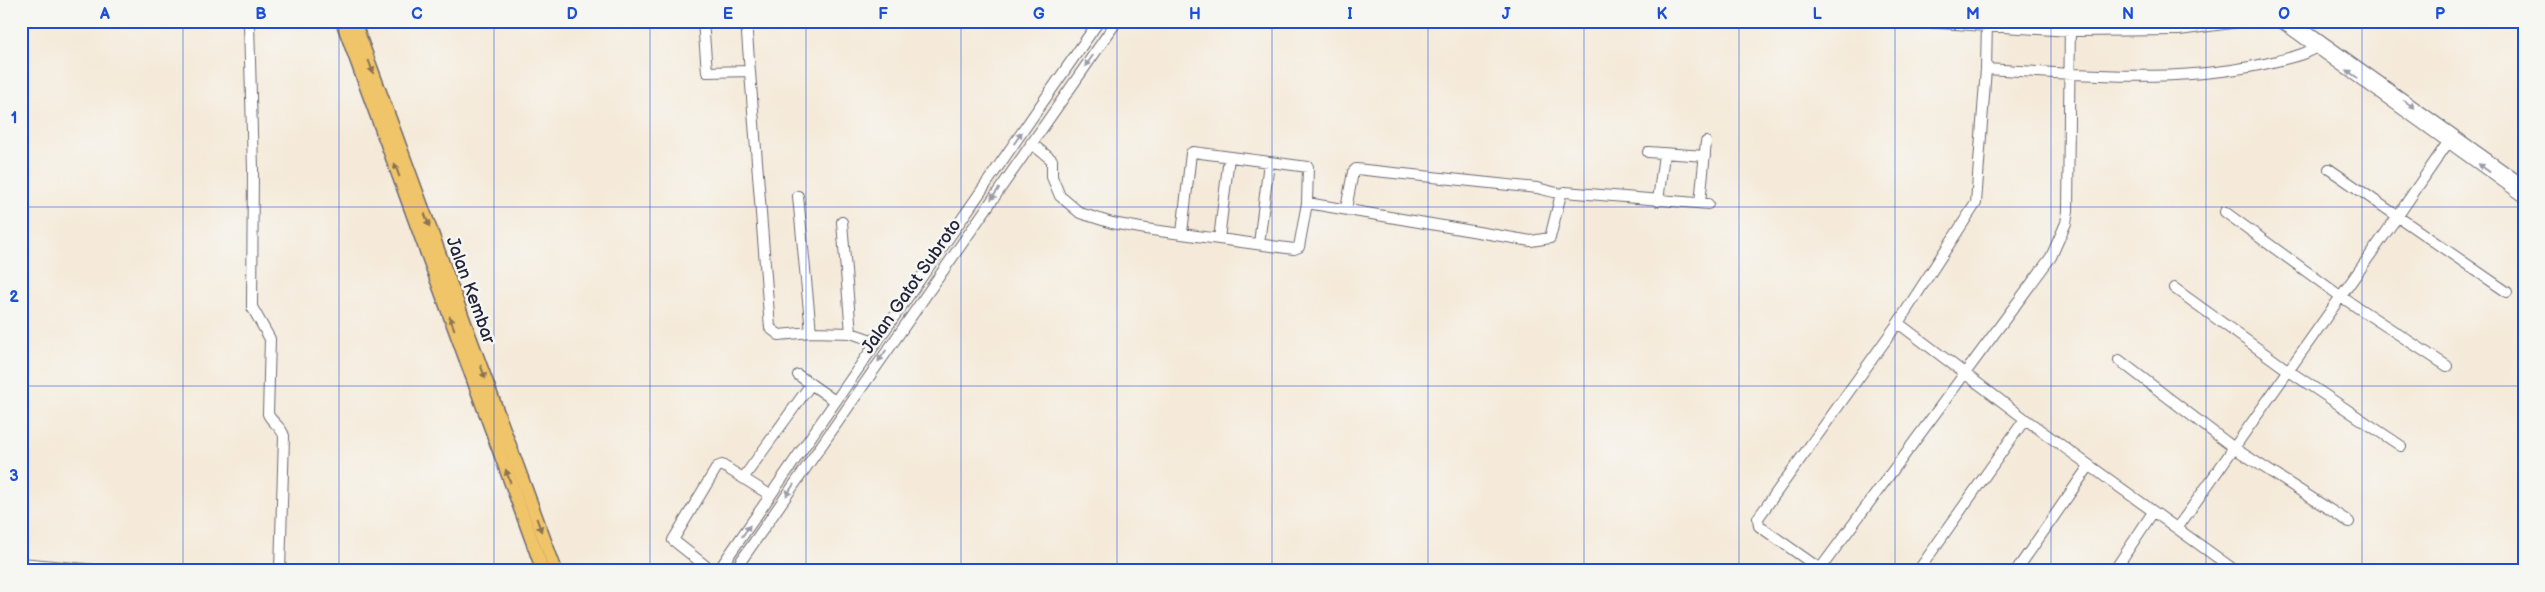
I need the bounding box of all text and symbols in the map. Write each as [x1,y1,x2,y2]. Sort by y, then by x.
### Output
text: A [99,5,110,24]
text: B [255,5,267,24]
text: C [411,5,423,24]
text: D [566,5,578,24]
text: E [723,5,733,24]
text: F [878,5,888,24]
text: G [1033,5,1045,24]
text: H [1189,5,1201,24]
text: I [1347,5,1353,24]
text: J [1502,5,1511,24]
text: K [1657,5,1668,24]
text: L [1812,5,1822,24]
text: M [1966,5,1980,24]
text: N [2122,5,2134,24]
text: O [2278,5,2290,24]
text: P [2435,5,2445,24]
one-way arrow [1083,54,1094,67]
one-way arrow [367,60,375,75]
one-way arrow [2345,69,2358,79]
one-way arrow [2402,99,2416,109]
text: 1 [11,109,17,128]
one-way arrow [1013,131,1023,145]
one-way arrow [393,162,401,177]
one-way arrow [2477,163,2491,173]
one-way arrow [990,187,1000,201]
one-way arrow [424,212,431,227]
street label: Jalan Gatot Subroto [857,215,966,358]
street label: Jalan Kembar [441,234,500,347]
text: 2 [9,288,19,307]
one-way arrow [448,315,456,330]
one-way arrow [877,349,887,363]
one-way arrow [479,365,487,380]
text: 3 [9,467,19,486]
one-way arrow [504,468,511,483]
one-way arrow [785,483,794,496]
one-way arrow [536,517,543,532]
one-way arrow [741,524,751,538]

